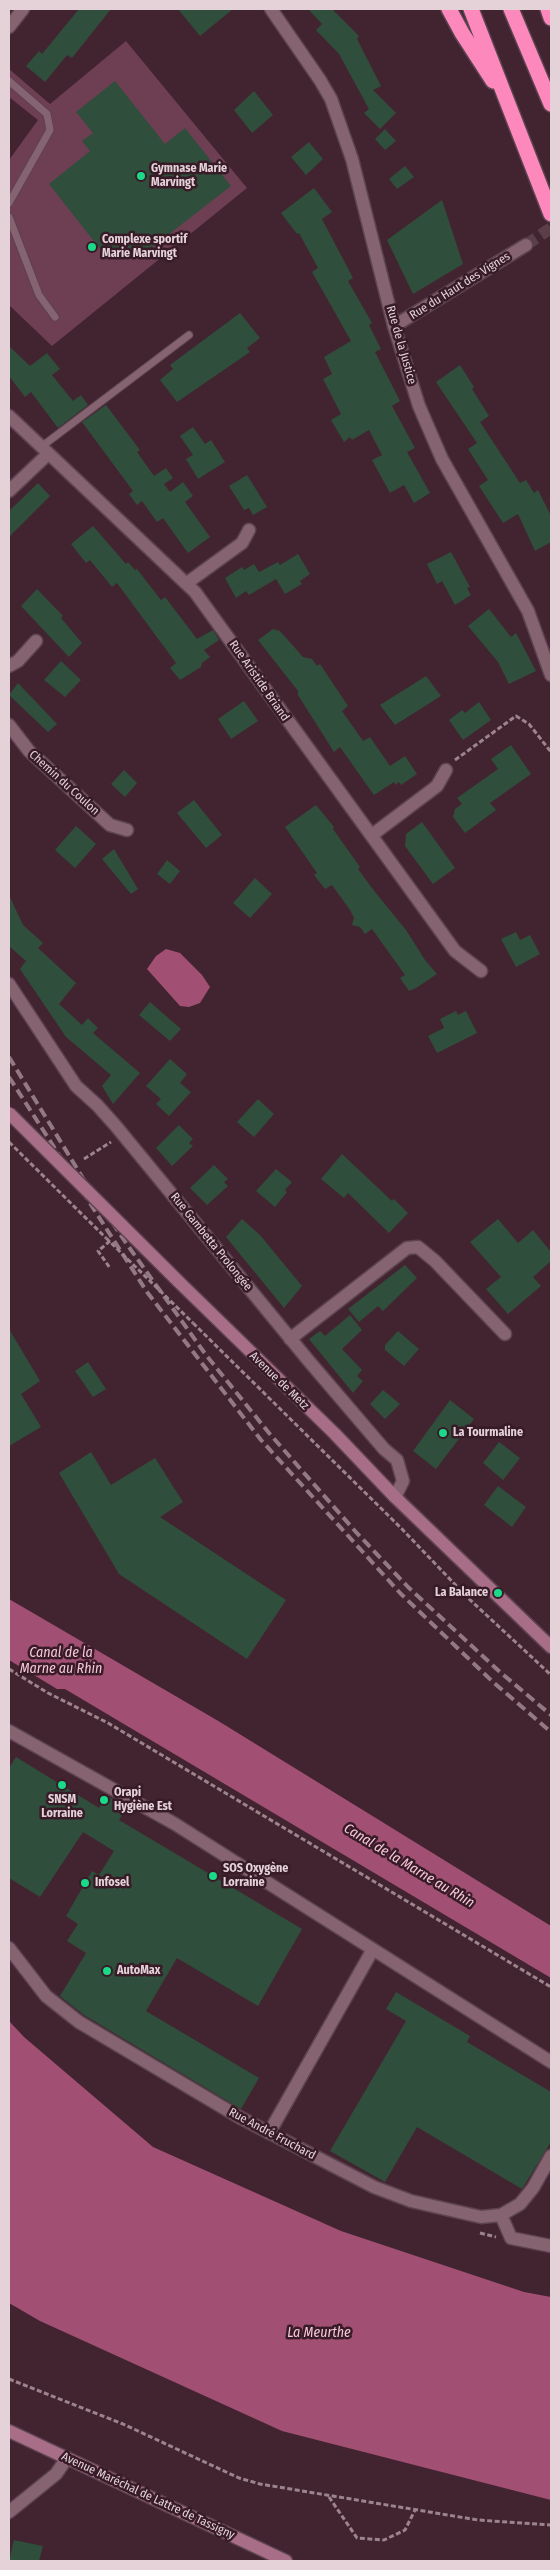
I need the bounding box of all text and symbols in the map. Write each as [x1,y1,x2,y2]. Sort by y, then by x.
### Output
place label: Gymnase Marie Marvingt [151,162,227,190]
marker: Gymnase Marie Marvingt [135,170,147,182]
place label: Complexe sportif Marie Marvingt [102,233,187,261]
marker: Complexe sportif Marie Marvingt [86,241,98,253]
street label: Rue du Haut des Vignes [407,249,513,323]
street label: Rue de la Justice [383,304,419,386]
street label: Rue Aristide Briand [226,638,292,724]
street label: Chemin du Coulon [26,748,102,818]
street label: Rue Gambetta Prolongée [167,1190,255,1294]
street label: Avenue de Metz [246,1349,312,1413]
place label: La Tourmaline [453,1426,523,1440]
marker: La Tourmaline [437,1427,449,1439]
place label: La Balance [435,1586,488,1600]
marker: La Balance [492,1587,504,1599]
water label: Canal de la Marne au Rhin [20,1645,102,1678]
marker: SNSM Lorraine [56,1779,68,1791]
place label: Orapi Hygiène Est [114,1786,172,1814]
place label: SNSM Lorraine [41,1793,83,1821]
marker: Orapi Hygiène Est [98,1794,110,1806]
water label: Canal de la Marne au Rhin [341,1820,477,1912]
place label: SOS Oxygène Lorraine [223,1862,288,1890]
marker: SOS Oxygène Lorraine [207,1870,219,1882]
place label: Infosel [95,1876,129,1890]
marker: Infosel [79,1877,91,1889]
place label: AutoMax [117,1964,160,1978]
marker: AutoMax [101,1965,113,1977]
street label: Rue André Fruchard [226,2105,318,2163]
water label: La Meurthe [287,2325,351,2341]
street label: Avenue Maréchal de Lattre de Tassigny [59,2449,237,2543]

